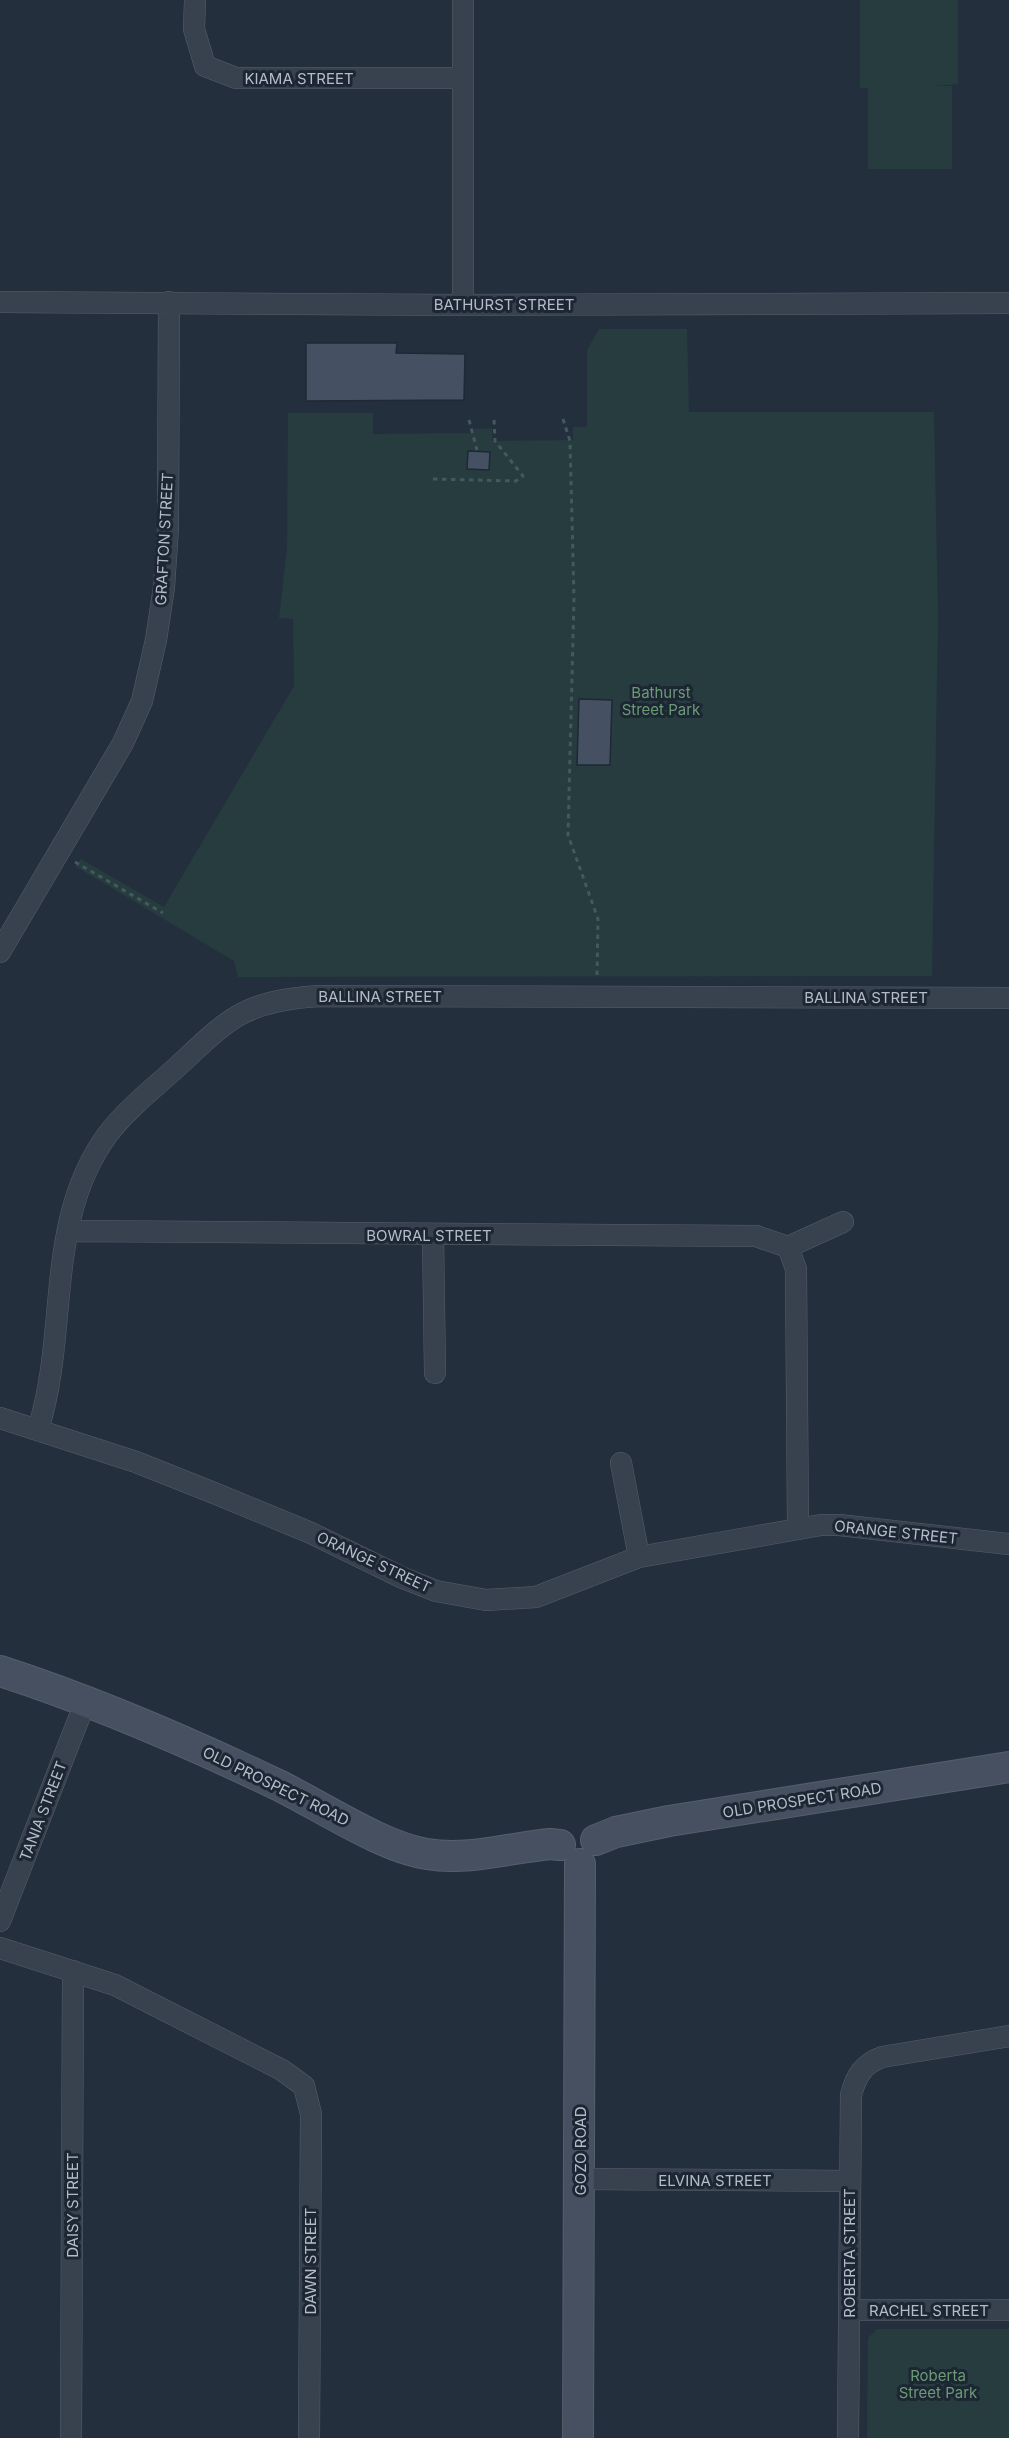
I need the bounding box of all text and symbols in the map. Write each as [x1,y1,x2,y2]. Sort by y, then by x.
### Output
street label: KIAMA STREET [244,69,354,88]
street label: BATHURST STREET [434,295,574,314]
street label: GRAFTON STREET [151,472,177,606]
park label: Bathurst Street Park [622,683,701,719]
street label: BALLINA STREET [318,987,442,1006]
street label: BALLINA STREET [804,988,928,1007]
street label: BOWRAL STREET [366,1226,492,1245]
street label: ORANGE STREET [833,1516,959,1548]
street label: ORANGE STREET [314,1527,434,1597]
street label: OLD PROSPECT ROAD [200,1742,352,1830]
street label: TANIA STREET [15,1758,71,1864]
street label: OLD PROSPECT ROAD [721,1778,883,1822]
street label: GOZO ROAD [571,2106,590,2196]
street label: DAISY STREET [63,2152,82,2258]
street label: ELVINA STREET [658,2171,772,2190]
street label: ROBERTA STREET [840,2188,859,2318]
street label: DAWN STREET [301,2208,320,2314]
street label: RACHEL STREET [869,2301,989,2320]
park label: Roberta Street Park [899,2366,978,2402]

